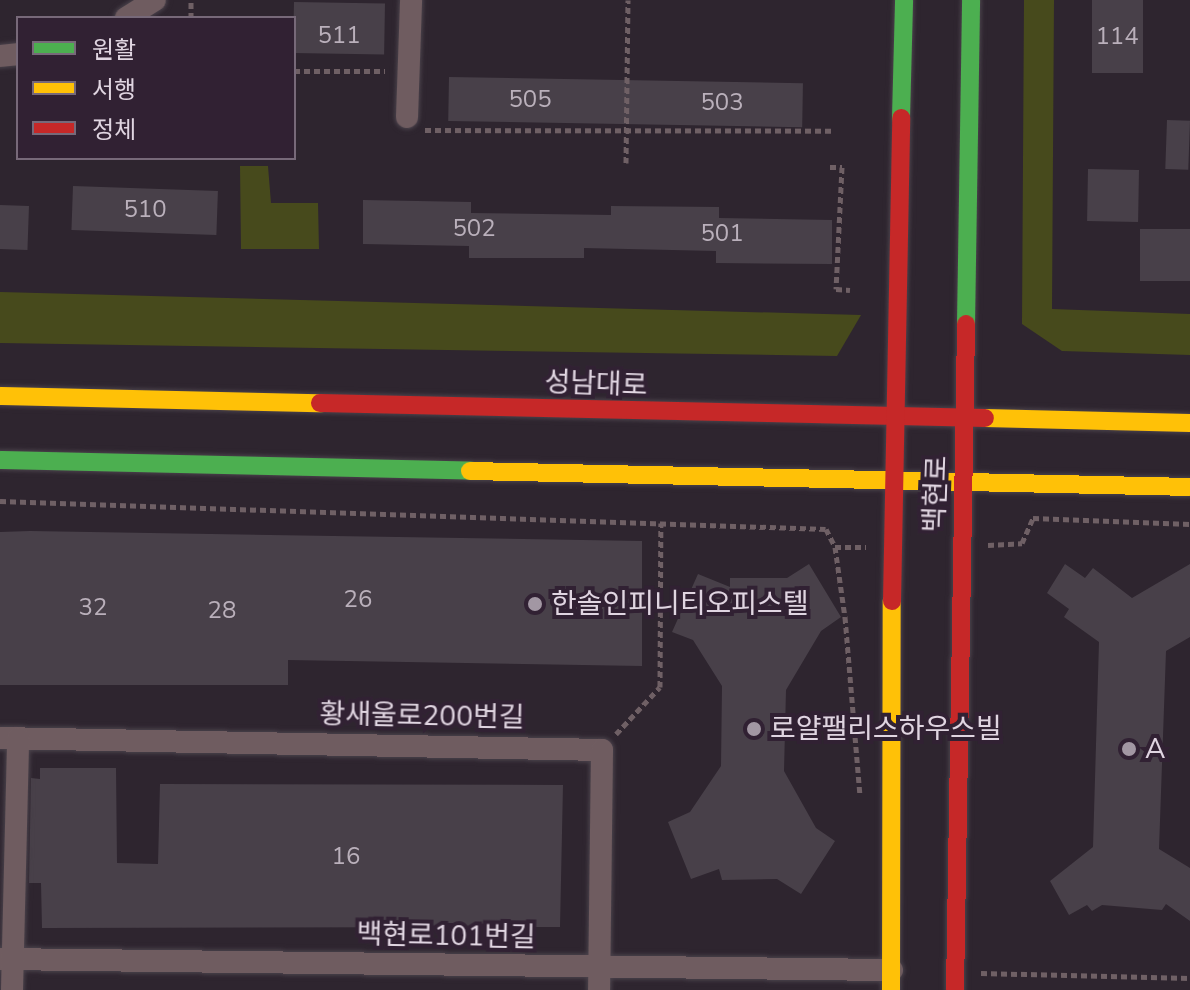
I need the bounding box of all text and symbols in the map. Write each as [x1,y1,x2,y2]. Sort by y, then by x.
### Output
legend [16,16,296,160]
house number: 511 [317,22,361,50]
house number: 114 [1095,23,1139,51]
text: 원활 [92,34,136,66]
text: 서행 [92,74,136,106]
house number: 505 [508,86,552,114]
house number: 503 [700,89,744,117]
text: 정체 [92,114,136,146]
house number: 510 [123,196,167,224]
house number: 502 [452,215,496,243]
house number: 501 [700,220,744,248]
street label: 성남대로 [544,365,648,403]
street label: 백현로 [918,455,954,533]
house number: 26 [344,586,372,614]
place label: 한솔인피니티오피스텔 [551,587,809,621]
house number: 32 [79,594,107,622]
marker: 한솔인피니티오피스텔 [526,595,544,613]
house number: 28 [208,597,236,625]
street label: 황새울로200번길 [319,697,525,735]
place label: 로얄팰리스하우스빌 [770,712,1002,746]
marker: 로얄팰리스하우스빌 [745,720,763,738]
place label: A [1145,732,1165,766]
marker: A [1120,740,1138,758]
house number: 16 [332,843,360,871]
street label: 백현로101번길 [356,918,536,954]

